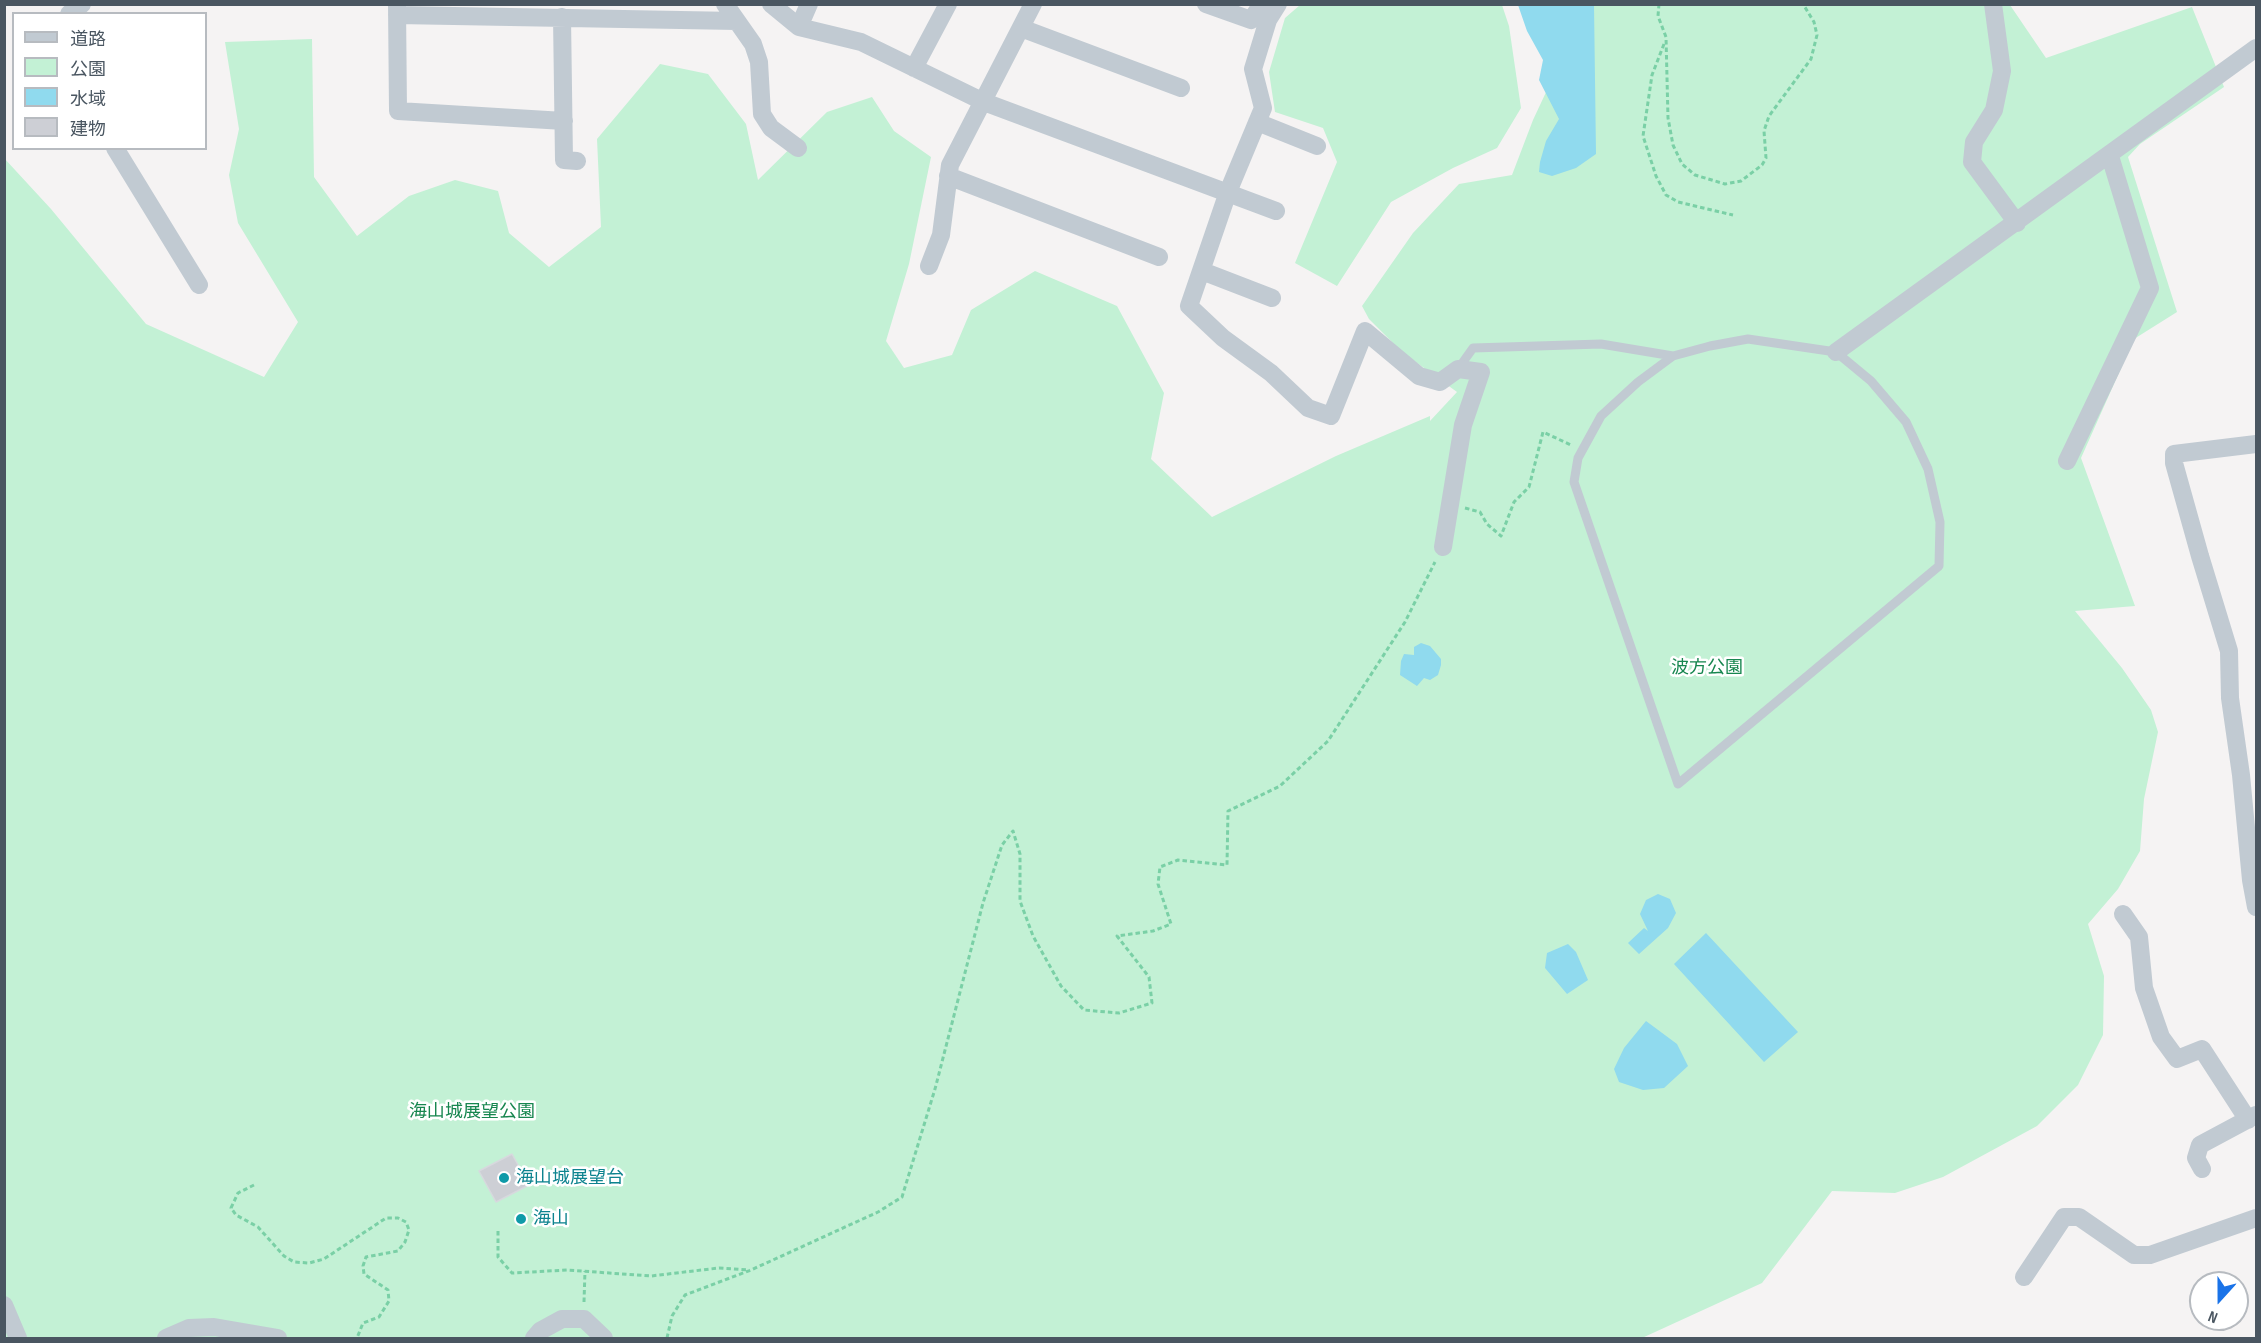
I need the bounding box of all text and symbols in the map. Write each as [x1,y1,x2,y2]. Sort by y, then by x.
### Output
legend [12,12,207,150]
text: 道路 [70,29,106,50]
text: 公園 [70,59,106,80]
text: 水域 [70,89,106,110]
text: 建物 [70,119,106,140]
park label: 波方公園 [1671,657,1743,679]
park label: 海山城展望公園 [409,1101,535,1123]
place label: 海山城展望台 [516,1167,624,1189]
marker: 海山城展望台 [497,1171,511,1185]
place label: 海山 [533,1208,569,1230]
marker: 海山 [514,1212,528,1226]
north arrow [2189,1271,2249,1331]
text: N [2206,1306,2220,1327]

